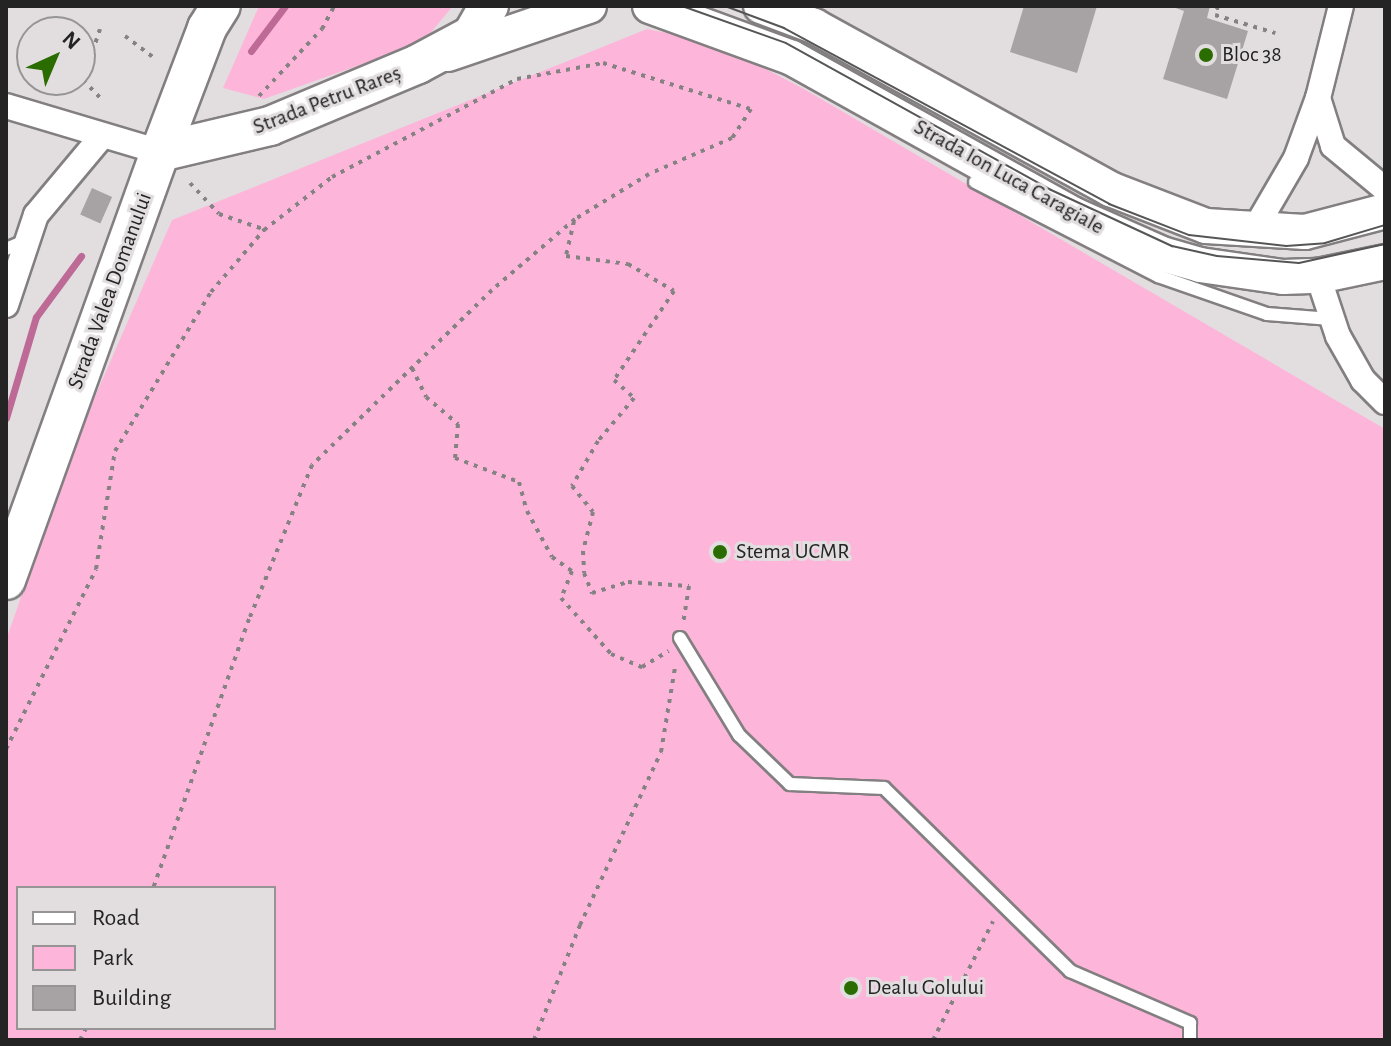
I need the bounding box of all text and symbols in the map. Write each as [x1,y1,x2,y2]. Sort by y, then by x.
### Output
north arrow [16,16,96,96]
text: N [58,27,84,53]
place label: Bloc 38 [1222,42,1282,68]
marker: Bloc 38 [1197,46,1215,64]
street label: Strada Petru Rareș [249,60,405,140]
street label: Strada Ion Luca Caragiale [909,114,1109,240]
street label: Strada Valea Domanului [62,189,158,393]
place label: Stema UCMR [736,539,849,565]
marker: Stema UCMR [711,543,729,561]
legend [16,886,276,1030]
text: Road [92,906,140,930]
text: Park [92,946,133,970]
place label: Dealu Golului [867,975,984,1001]
marker: Dealu Golului [842,979,860,997]
text: Building [92,986,171,1010]

